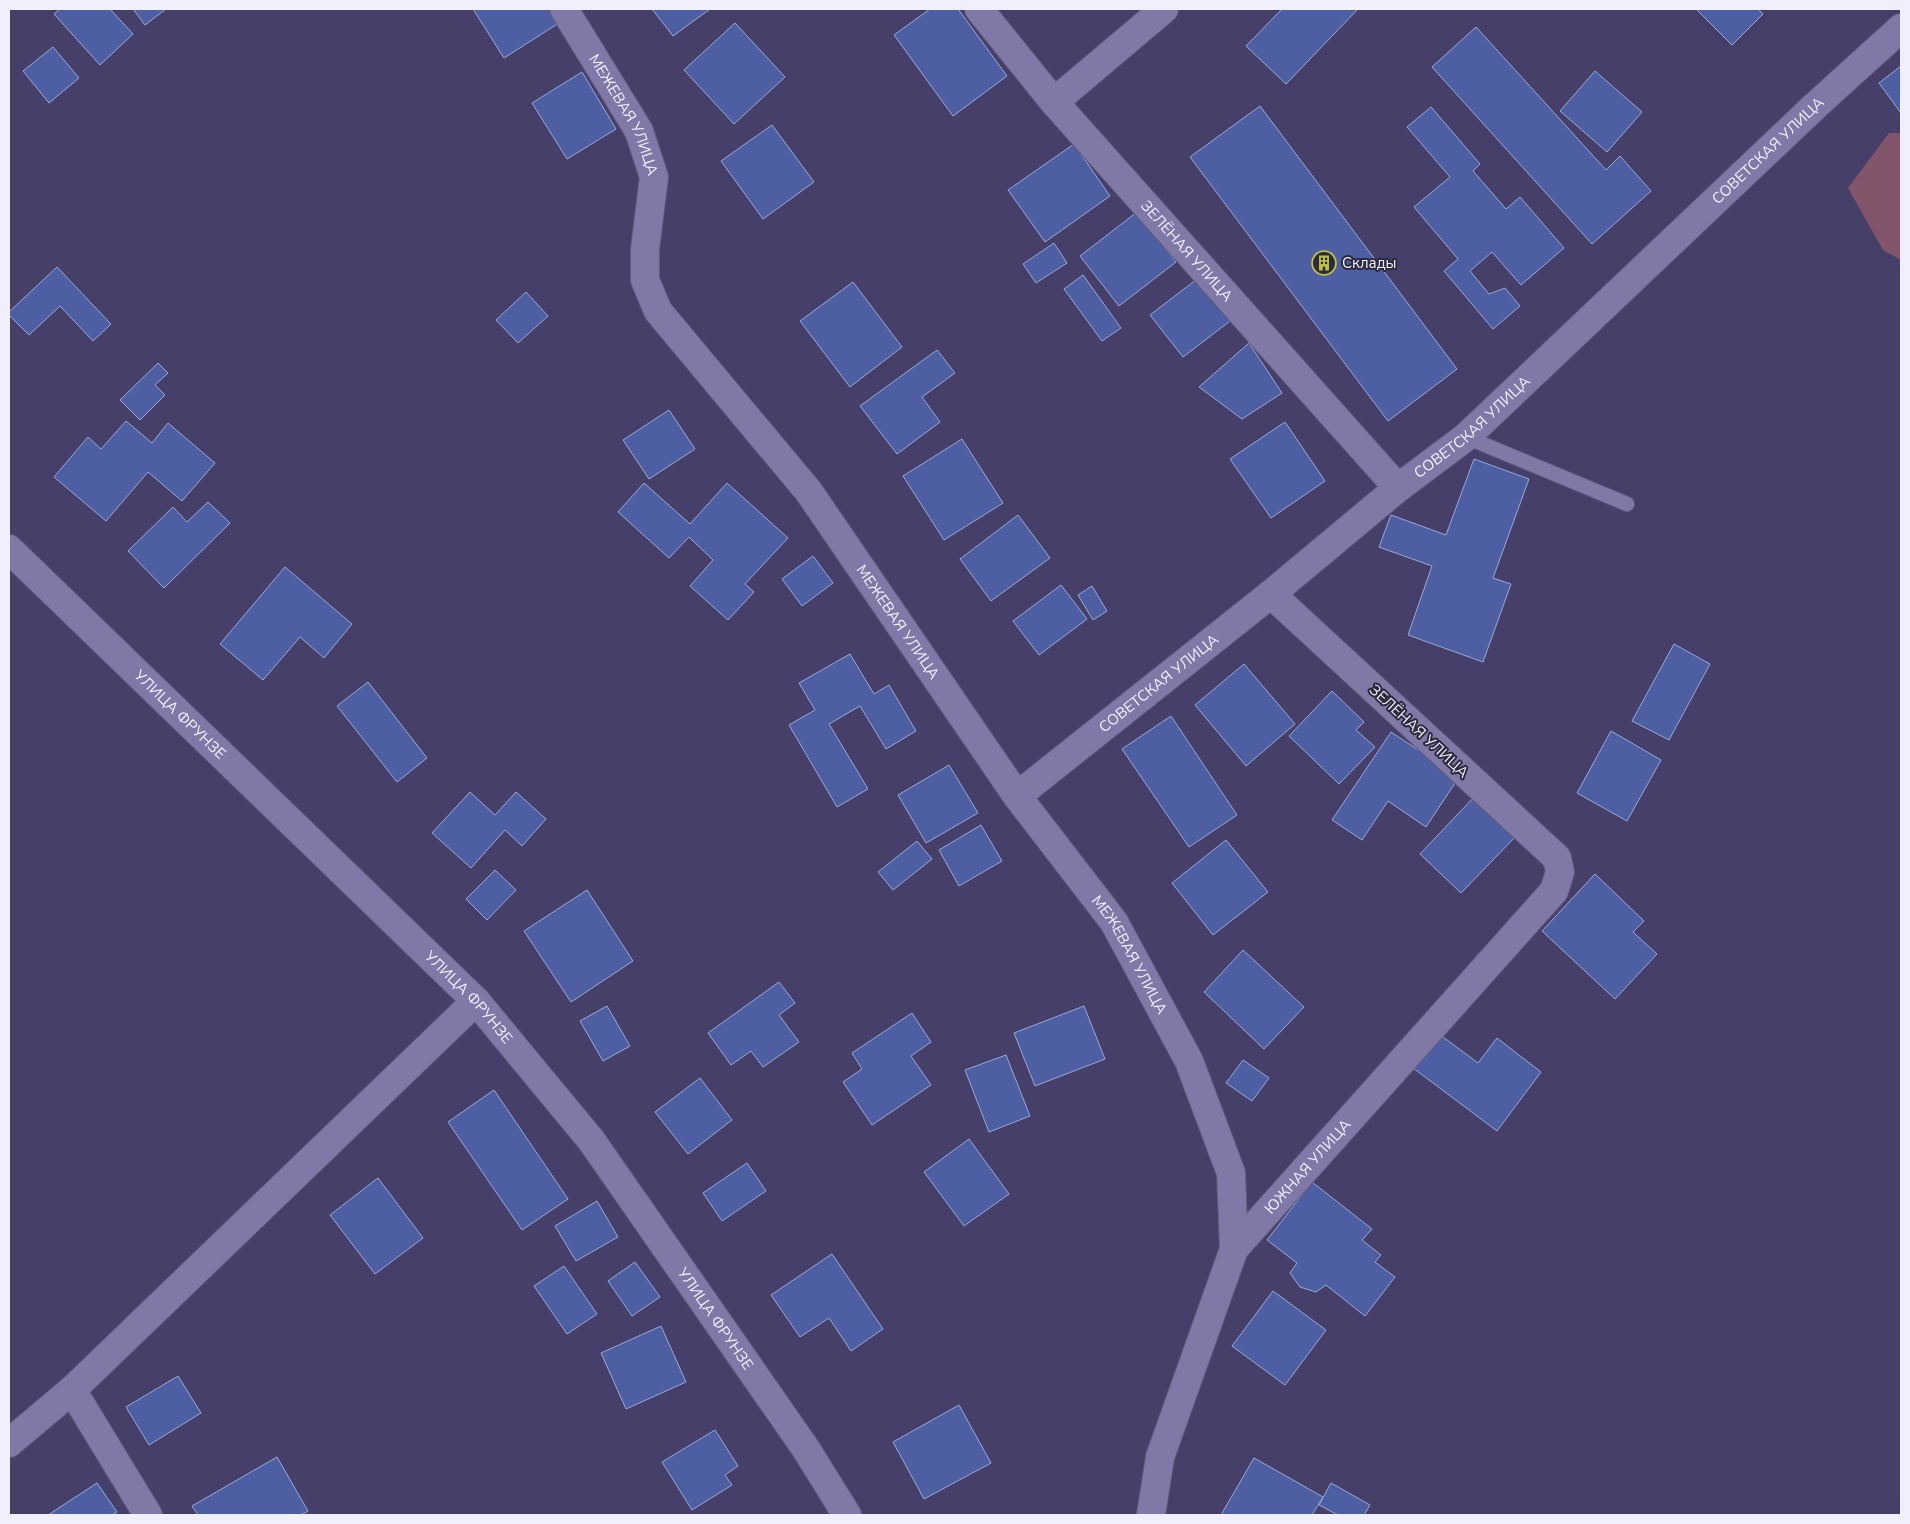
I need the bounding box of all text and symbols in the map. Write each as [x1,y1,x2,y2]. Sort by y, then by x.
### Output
street label: МЕЖЕВАЯ УЛИЦА [584,50,663,178]
street label: СОВЕТСКАЯ УЛИЦА [1707,93,1828,209]
street label: ЗЕЛЁНАЯ УЛИЦА [1136,196,1237,306]
building icon: Склады [1311,250,1337,276]
place label: Склады [1342,253,1397,273]
street label: СОВЕТСКАЯ УЛИЦА [1410,371,1534,483]
street label: МЕЖЕВАЯ УЛИЦА [852,561,944,683]
street label: СОВЕТСКАЯ УЛИЦА [1095,630,1223,737]
street label: УЛИЦА ФРУНЗЕ [129,665,230,764]
street label: ЗЕЛЁНАЯ УЛИЦА [1365,680,1473,782]
street label: МЕЖЕВАЯ УЛИЦА [1087,891,1172,1018]
street label: УЛИЦА ФРУНЗЕ [419,946,517,1048]
street label: ЮЖНАЯ УЛИЦА [1260,1115,1355,1218]
street label: УЛИЦА ФРУНЗЕ [672,1263,758,1374]

